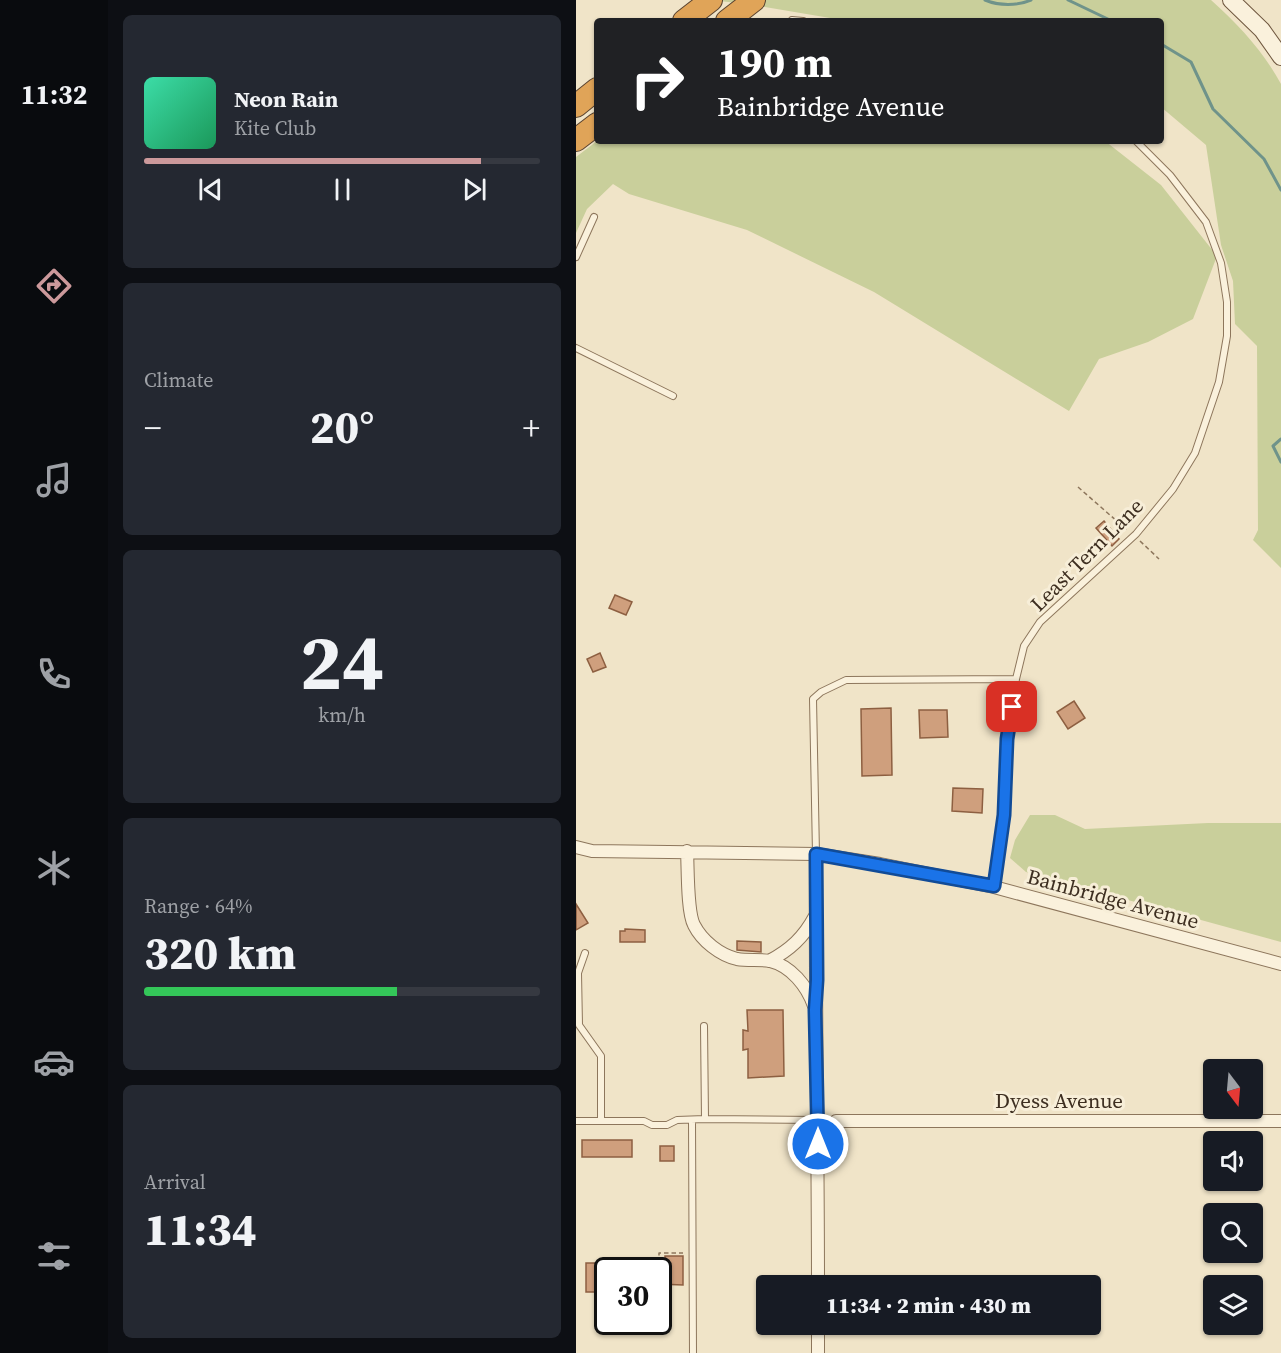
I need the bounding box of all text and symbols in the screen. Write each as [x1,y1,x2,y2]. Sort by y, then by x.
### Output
text: 190 m [717,33,832,91]
icon: right [618,42,696,120]
text: 11:32 [21,76,87,113]
text: Neon Rain [234,84,338,114]
text: Bainbridge Avenue [717,88,945,125]
text: Kite Club [234,114,316,142]
icon: previous [194,173,227,206]
icon: pause [326,173,359,206]
icon: next [458,173,491,206]
icon: directions [33,265,75,307]
text: Climate [144,366,213,394]
text: 20° [310,396,374,458]
text: − [144,405,162,450]
text: + [522,405,540,450]
icon: music [33,459,75,501]
street label: Least Tern Lane [1024,492,1150,618]
text: 24 [300,608,384,715]
icon: phone [33,653,75,695]
pin [986,681,1037,732]
icon: arrive [995,690,1028,723]
text: km/h [318,701,366,729]
icon: climate [33,847,75,889]
street label: Bainbridge Avenue [1024,862,1202,935]
text: Range · 64% [144,892,253,920]
text: 320 km [144,922,296,984]
icon: car [33,1041,75,1083]
north arrow [1203,1059,1263,1119]
map controls [1203,1059,1263,1335]
street label: Dyess Avenue [995,1086,1123,1115]
position arrow [786,1112,850,1176]
button: sound [1203,1131,1263,1191]
text: Arrival [144,1168,206,1196]
text: 11:34 [144,1198,257,1260]
button: search [1203,1203,1263,1263]
icon: filters [33,1235,75,1277]
speed limit sign: 30 [594,1257,672,1335]
button: layers [1203,1275,1263,1335]
text: 11:34 · 2 min · 430 m [826,1290,1031,1320]

